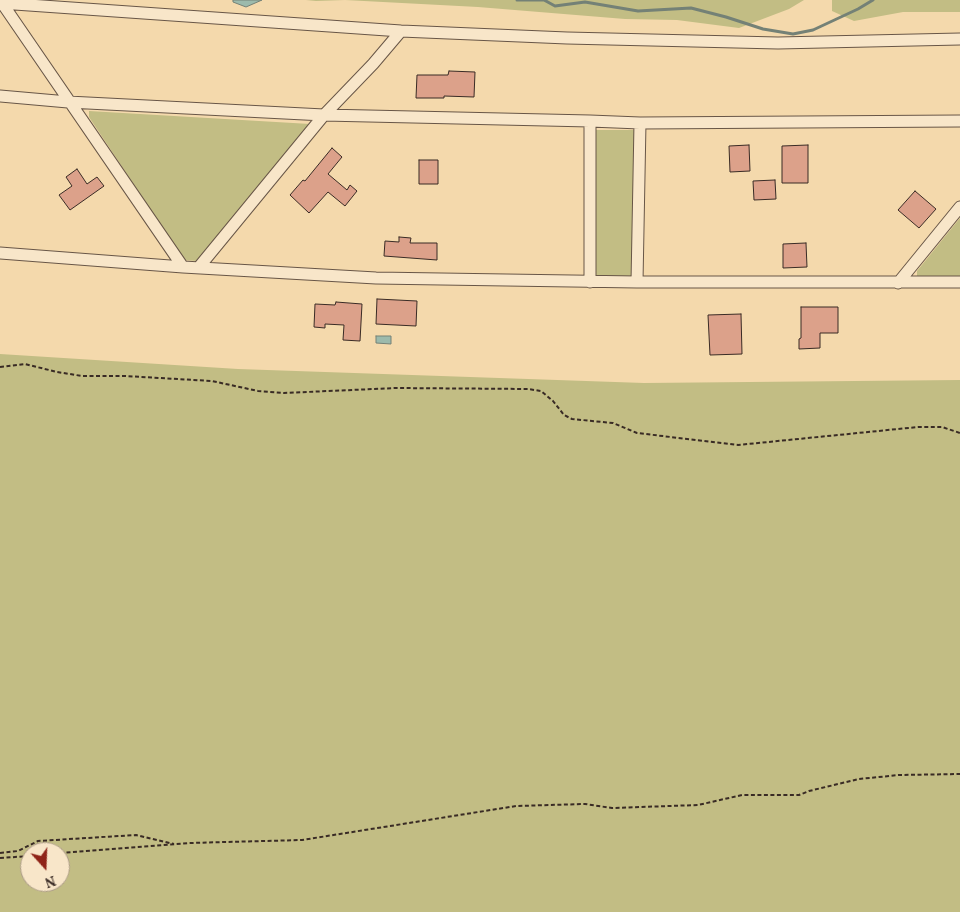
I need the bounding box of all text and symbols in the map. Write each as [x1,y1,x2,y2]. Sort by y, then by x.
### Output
north arrow [20,842,70,892]
text: N [42,870,58,891]

